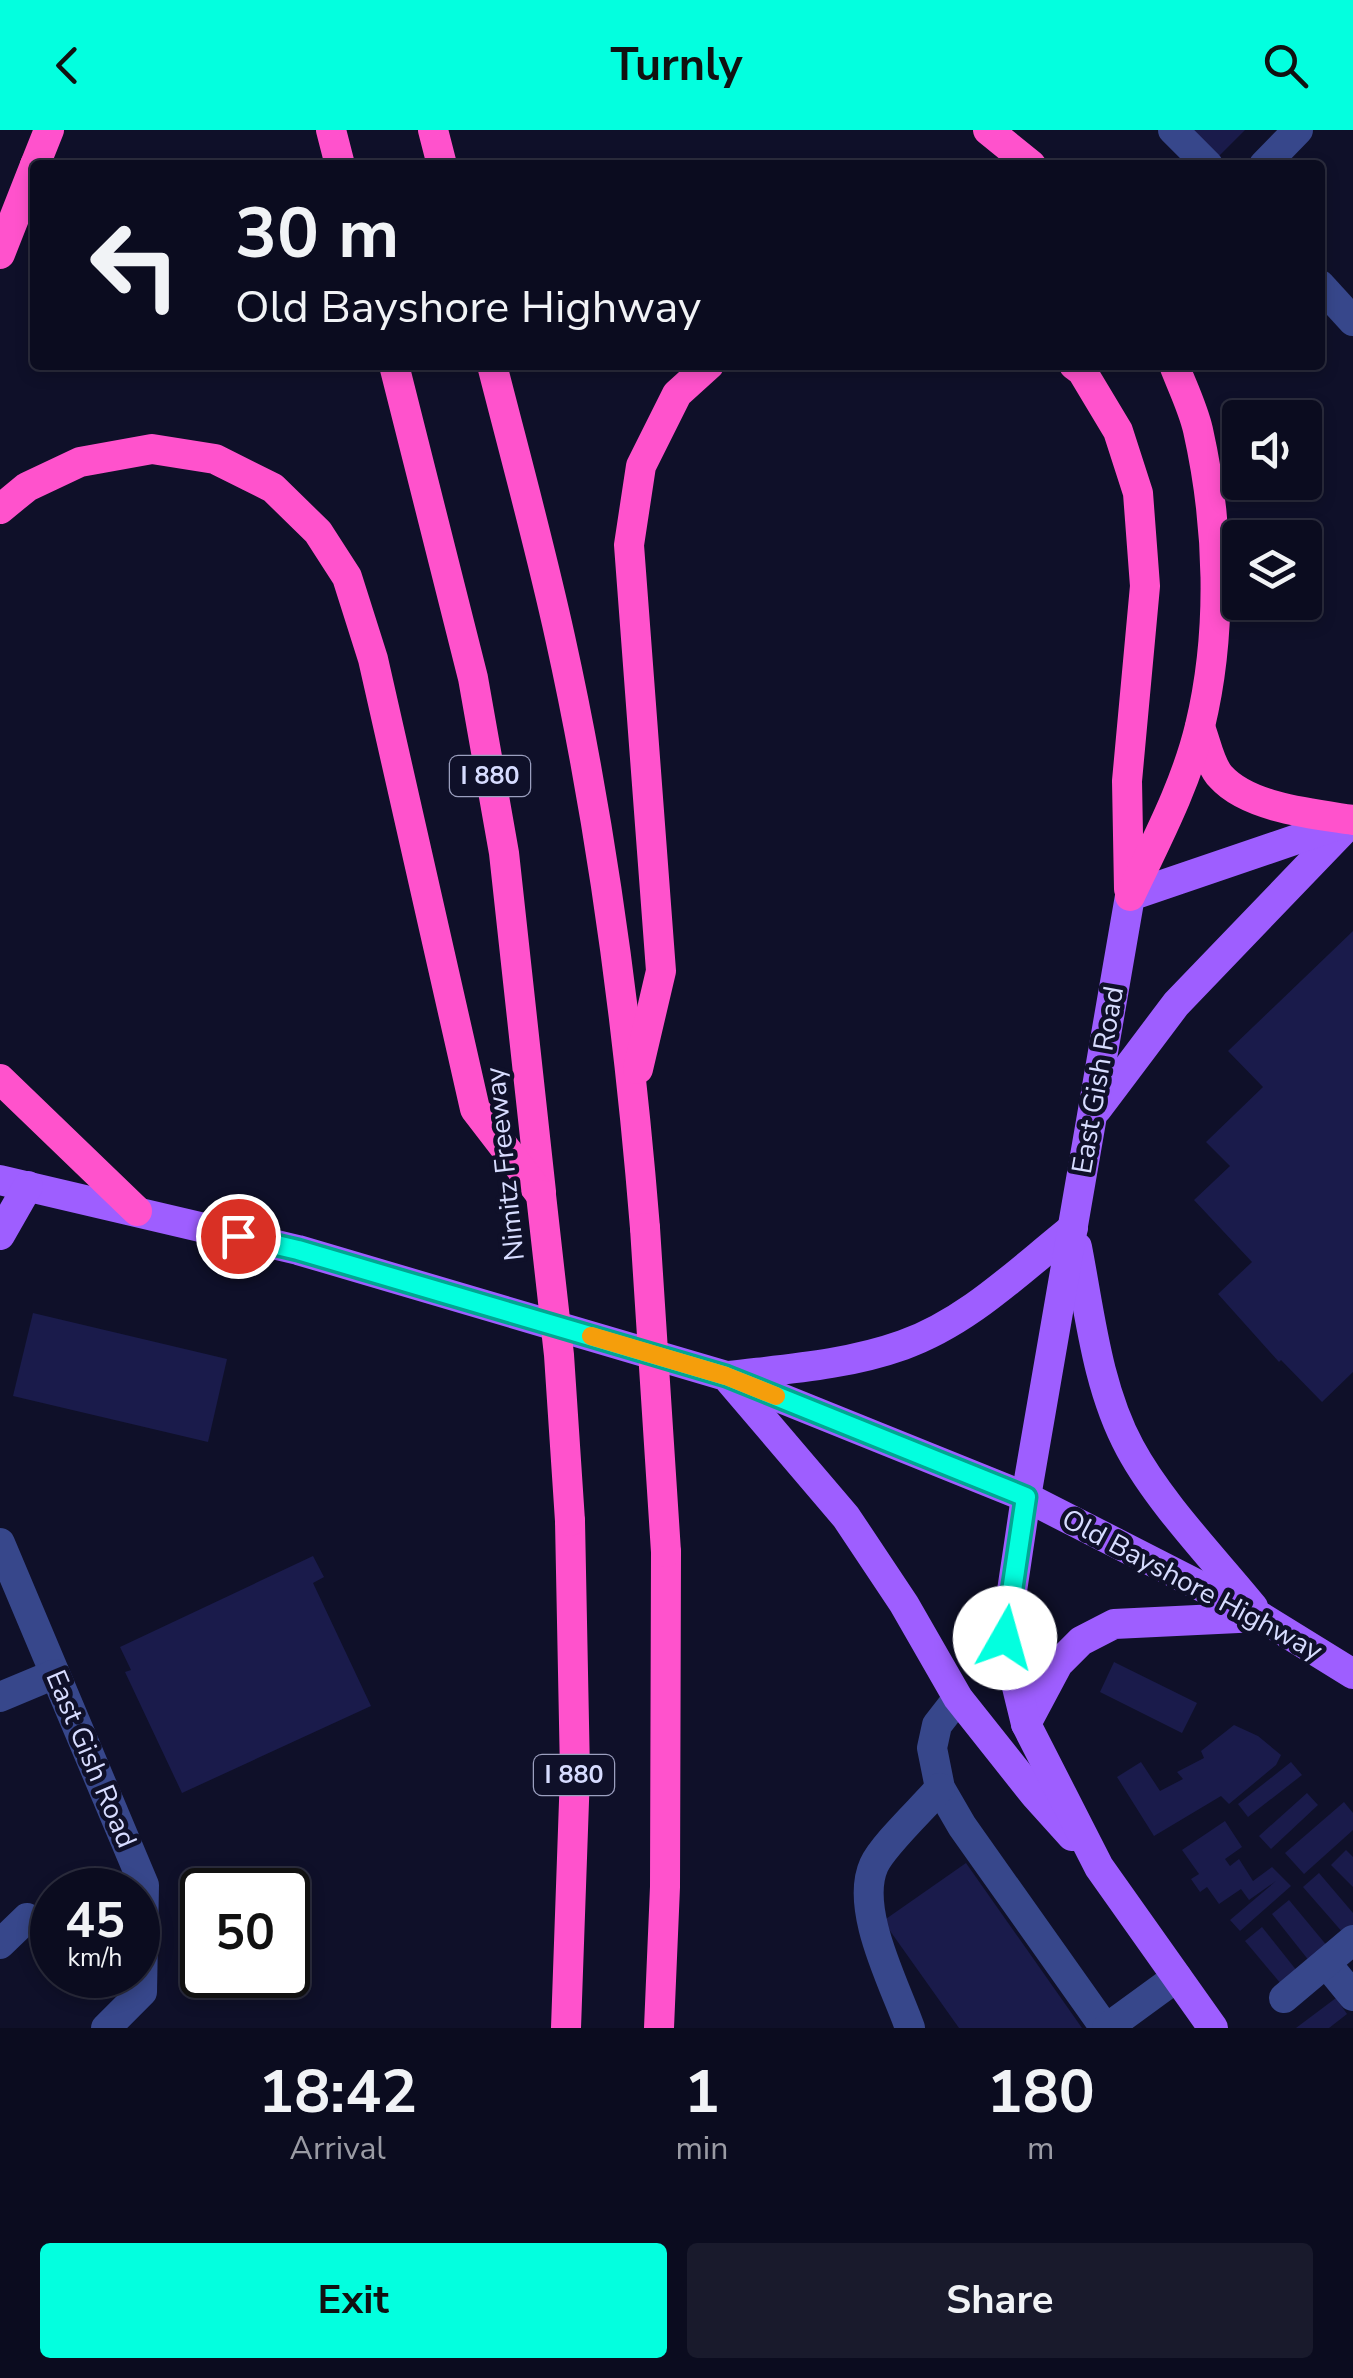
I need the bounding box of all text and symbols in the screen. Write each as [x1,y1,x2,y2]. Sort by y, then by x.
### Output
text: Turnly [610,35,743,96]
icon: back [40,38,95,93]
icon: search [1258,38,1313,93]
text: 30 m [235,186,399,282]
icon: left [70,200,200,330]
text: Old Bayshore Highway [235,277,701,338]
map controls [1222,400,1322,620]
button: sound [1222,400,1322,500]
button: layers [1222,520,1322,620]
road number: I 880 [450,756,530,796]
street label: East Gish Road [1063,983,1133,1177]
street label: Nimitz Freeway [476,1065,534,1263]
pin [196,1194,281,1279]
icon: arrive [211,1209,266,1264]
street label: Old Bayshore Highway [1055,1500,1330,1670]
position arrow [953,1586,1057,1690]
street label: East Gish Road [36,1664,146,1854]
road number: I 880 [534,1755,614,1795]
speed limit sign: 50 [180,1868,310,1998]
text: 45 [65,1886,125,1955]
text: km/h [67,1941,123,1975]
text: 18:42 [258,2051,417,2133]
text: 1 [684,2051,720,2133]
text: 180 [987,2051,1095,2133]
text: Arrival [290,2127,386,2170]
text: min [675,2127,728,2170]
text: m [1027,2127,1054,2170]
button: Exit [40,2243,667,2358]
button: Share [687,2243,1313,2358]

